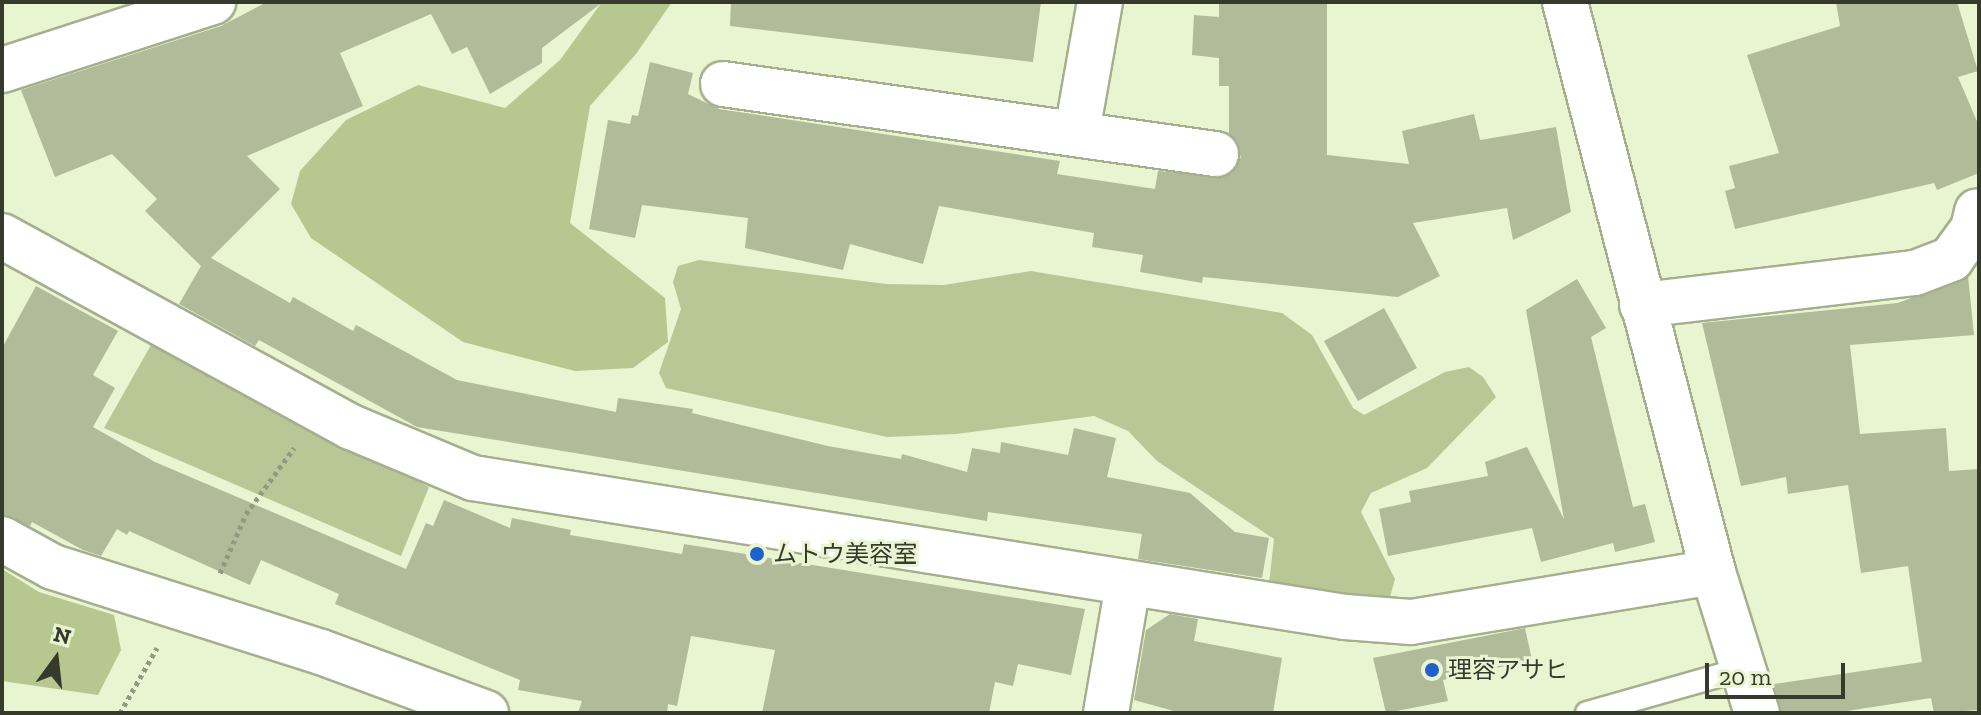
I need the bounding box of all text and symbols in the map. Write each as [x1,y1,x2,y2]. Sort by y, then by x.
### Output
place label: ムトウ美容室 [773,540,917,568]
marker: ムトウ美容室 [748,545,766,563]
north arrow [16,619,96,699]
text: N [51,620,74,651]
scale bar [1709,647,1849,697]
place label: 理容アサヒ [1448,656,1568,684]
marker: 理容アサヒ [1423,661,1441,679]
text: 20 m [1719,662,1771,691]

